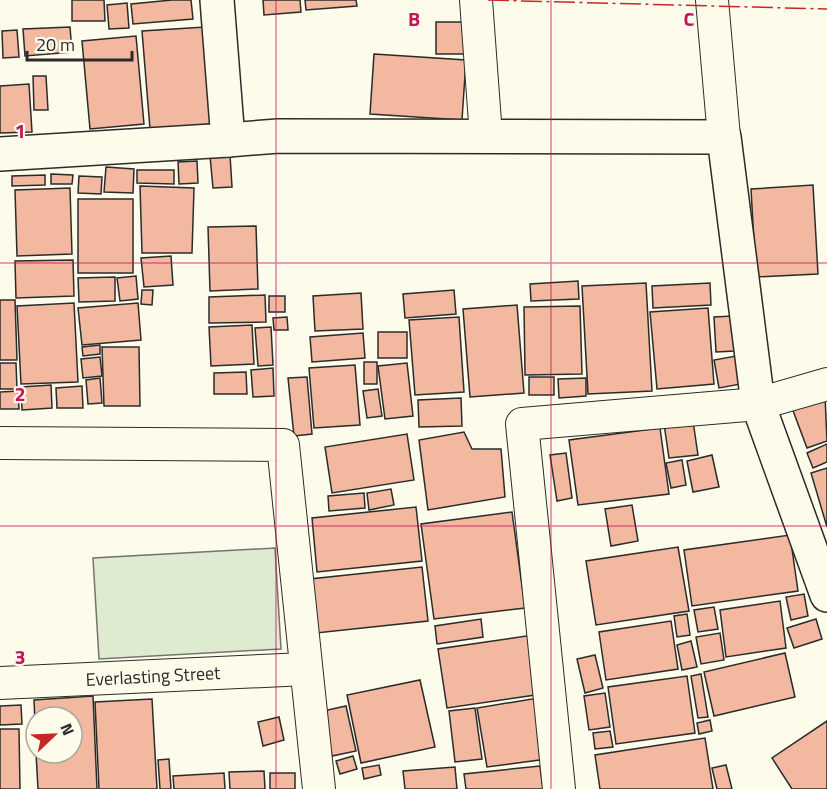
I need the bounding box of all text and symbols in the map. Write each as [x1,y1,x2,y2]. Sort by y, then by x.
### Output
text: B [408,3,420,34]
text: C [684,3,695,34]
scale bar [27,24,132,62]
text: 20 m [36,31,75,58]
text: 1 [14,115,26,146]
text: 2 [14,378,26,409]
text: 3 [14,641,26,672]
street label: Everlasting Street [85,659,222,693]
north arrow [24,705,84,765]
text: N [55,719,81,739]

